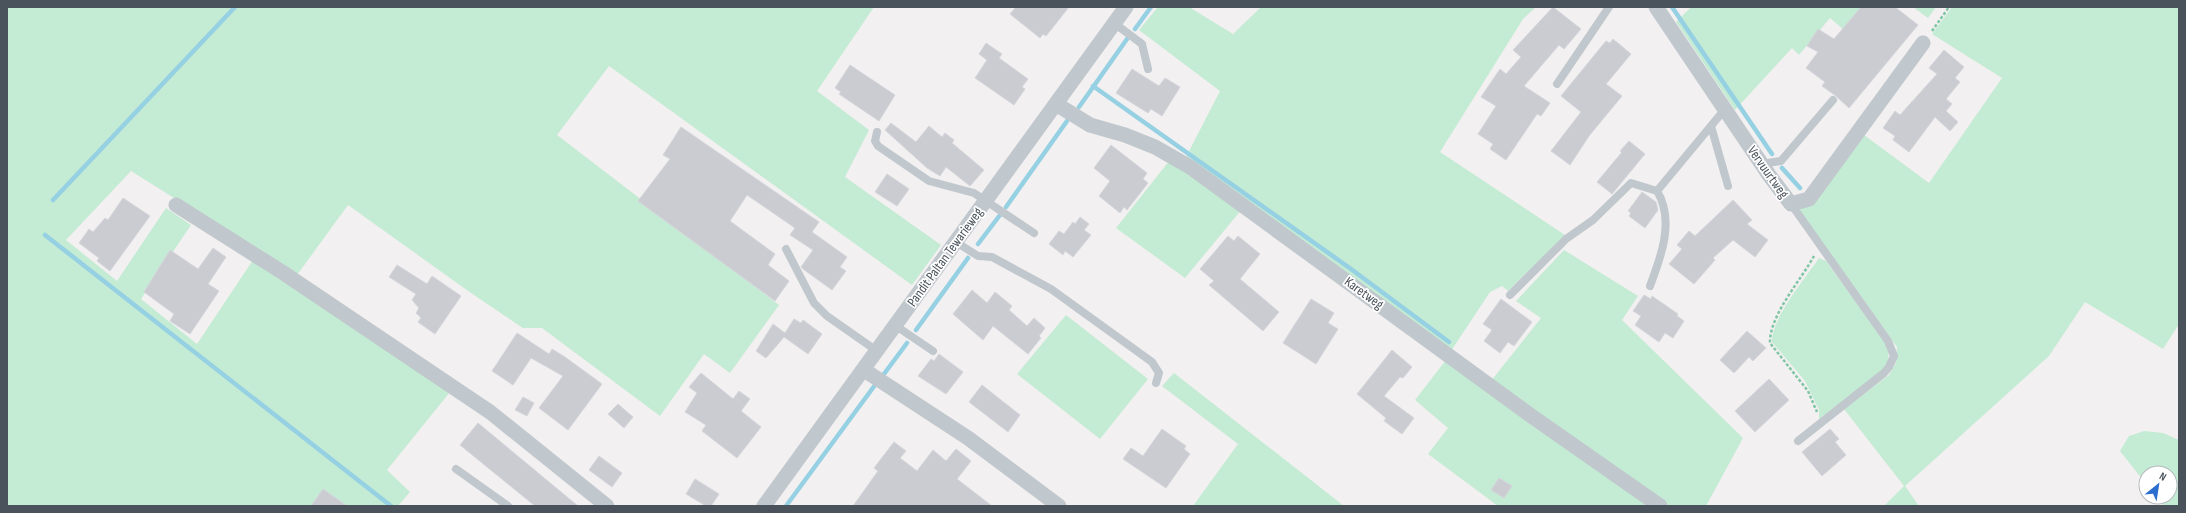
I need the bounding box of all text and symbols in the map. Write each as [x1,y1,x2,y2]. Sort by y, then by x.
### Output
street label: Vervuurtweg [1744,142,1792,202]
street label: Pandit Paltan Tewarieweg [903,204,987,310]
street label: Karetweg [1341,273,1387,313]
north arrow [2138,465,2178,505]
text: N [2157,470,2169,484]

